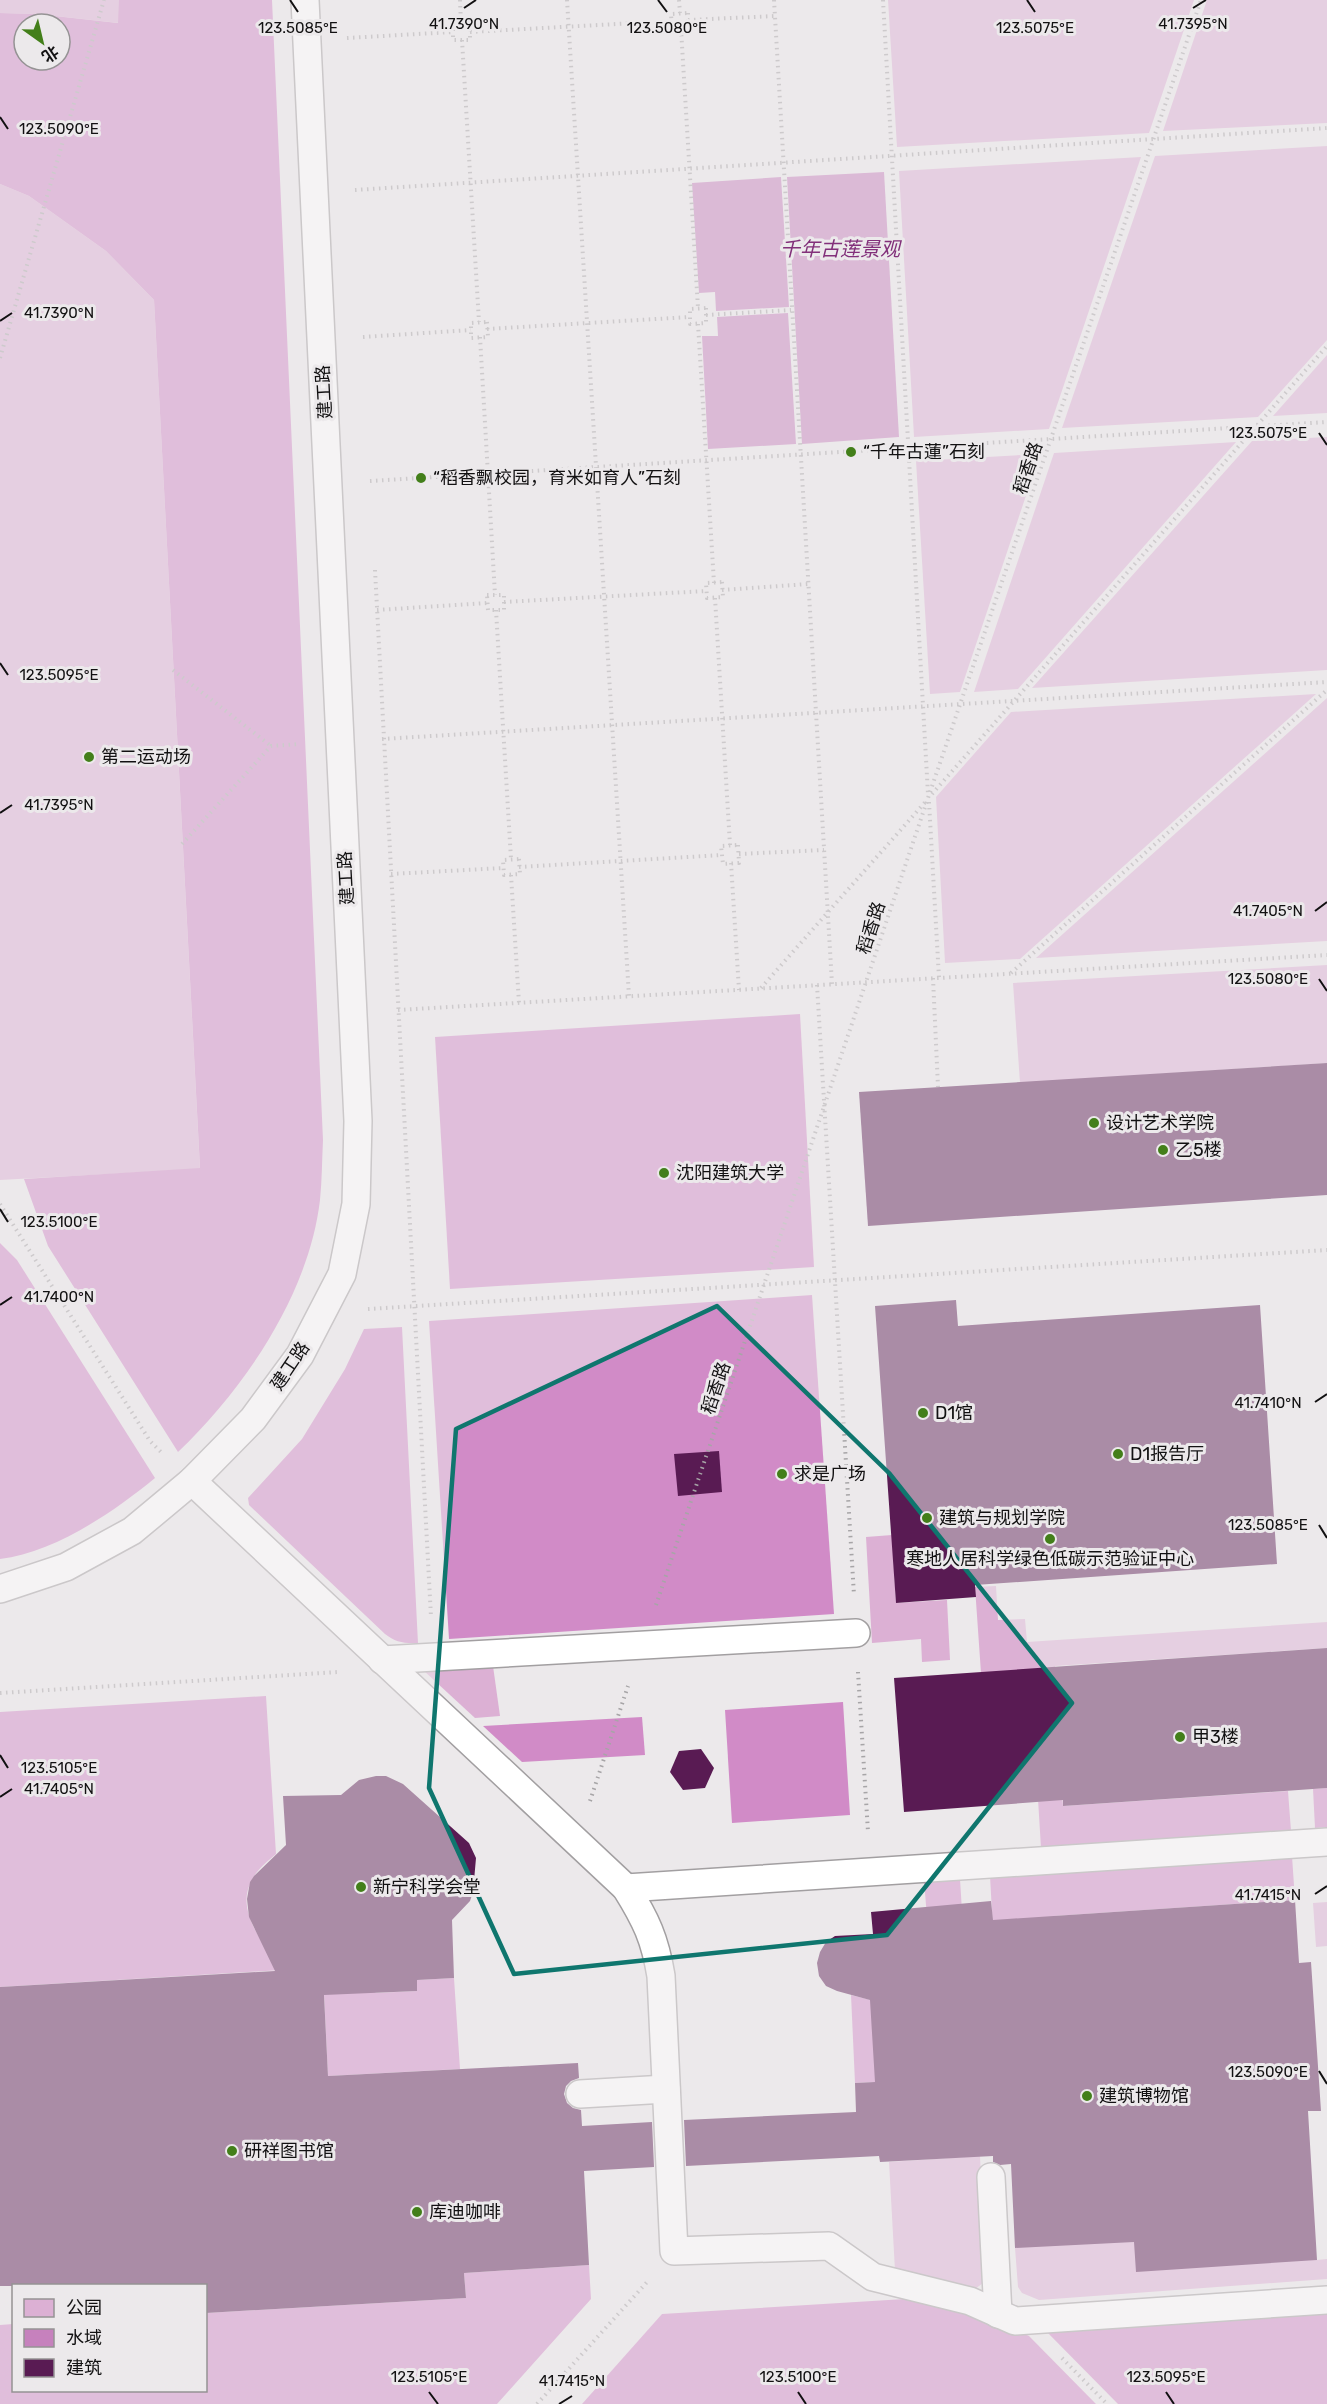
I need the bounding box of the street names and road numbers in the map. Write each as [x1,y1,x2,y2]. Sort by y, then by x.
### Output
street label: 建工路 [312,364,336,420]
street label: 稻香路 [1009,439,1047,497]
street label: 建工路 [334,850,358,906]
street label: 稻香路 [852,899,890,957]
street label: 建工路 [266,1337,314,1395]
street label: 稻香路 [697,1359,735,1417]

